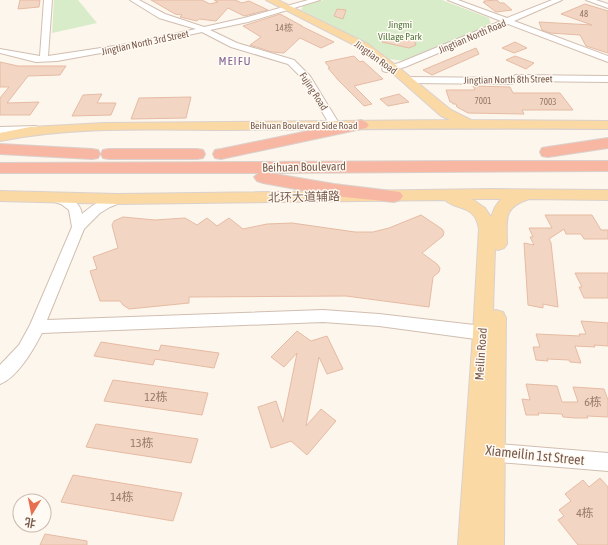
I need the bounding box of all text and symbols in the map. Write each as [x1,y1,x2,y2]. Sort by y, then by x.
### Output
house number: 48 [580,9,588,19]
street label: Jingtian North Road [437,17,508,56]
park label: Jingmi Village Park [378,19,423,42]
house number: 14栋 [275,22,293,33]
street label: Jingtian North 3rd Street [100,28,190,57]
street label: Jingtian Road [352,38,399,77]
district label: MEIFU [218,54,252,68]
street label: Fujing Road [297,70,330,112]
street label: Jingtian North 8th Street [463,73,553,86]
house number: 7001 [475,96,491,106]
house number: 7003 [540,97,556,107]
street label: Beihuan Boulevard Side Road [250,120,358,131]
street label: Beihuan Boulevard [262,159,346,175]
street label: 北环大道辅路 [268,189,340,205]
street label: Meilin Road [472,327,490,381]
house number: 12栋 [144,390,168,404]
house number: 6栋 [584,395,602,409]
house number: 13栋 [130,436,154,450]
street label: Xiameilin 1st Street [485,442,585,468]
house number: 14栋 [110,490,134,504]
north arrow [12,493,52,533]
house number: 4栋 [576,506,594,520]
text: 北 [24,516,37,530]

